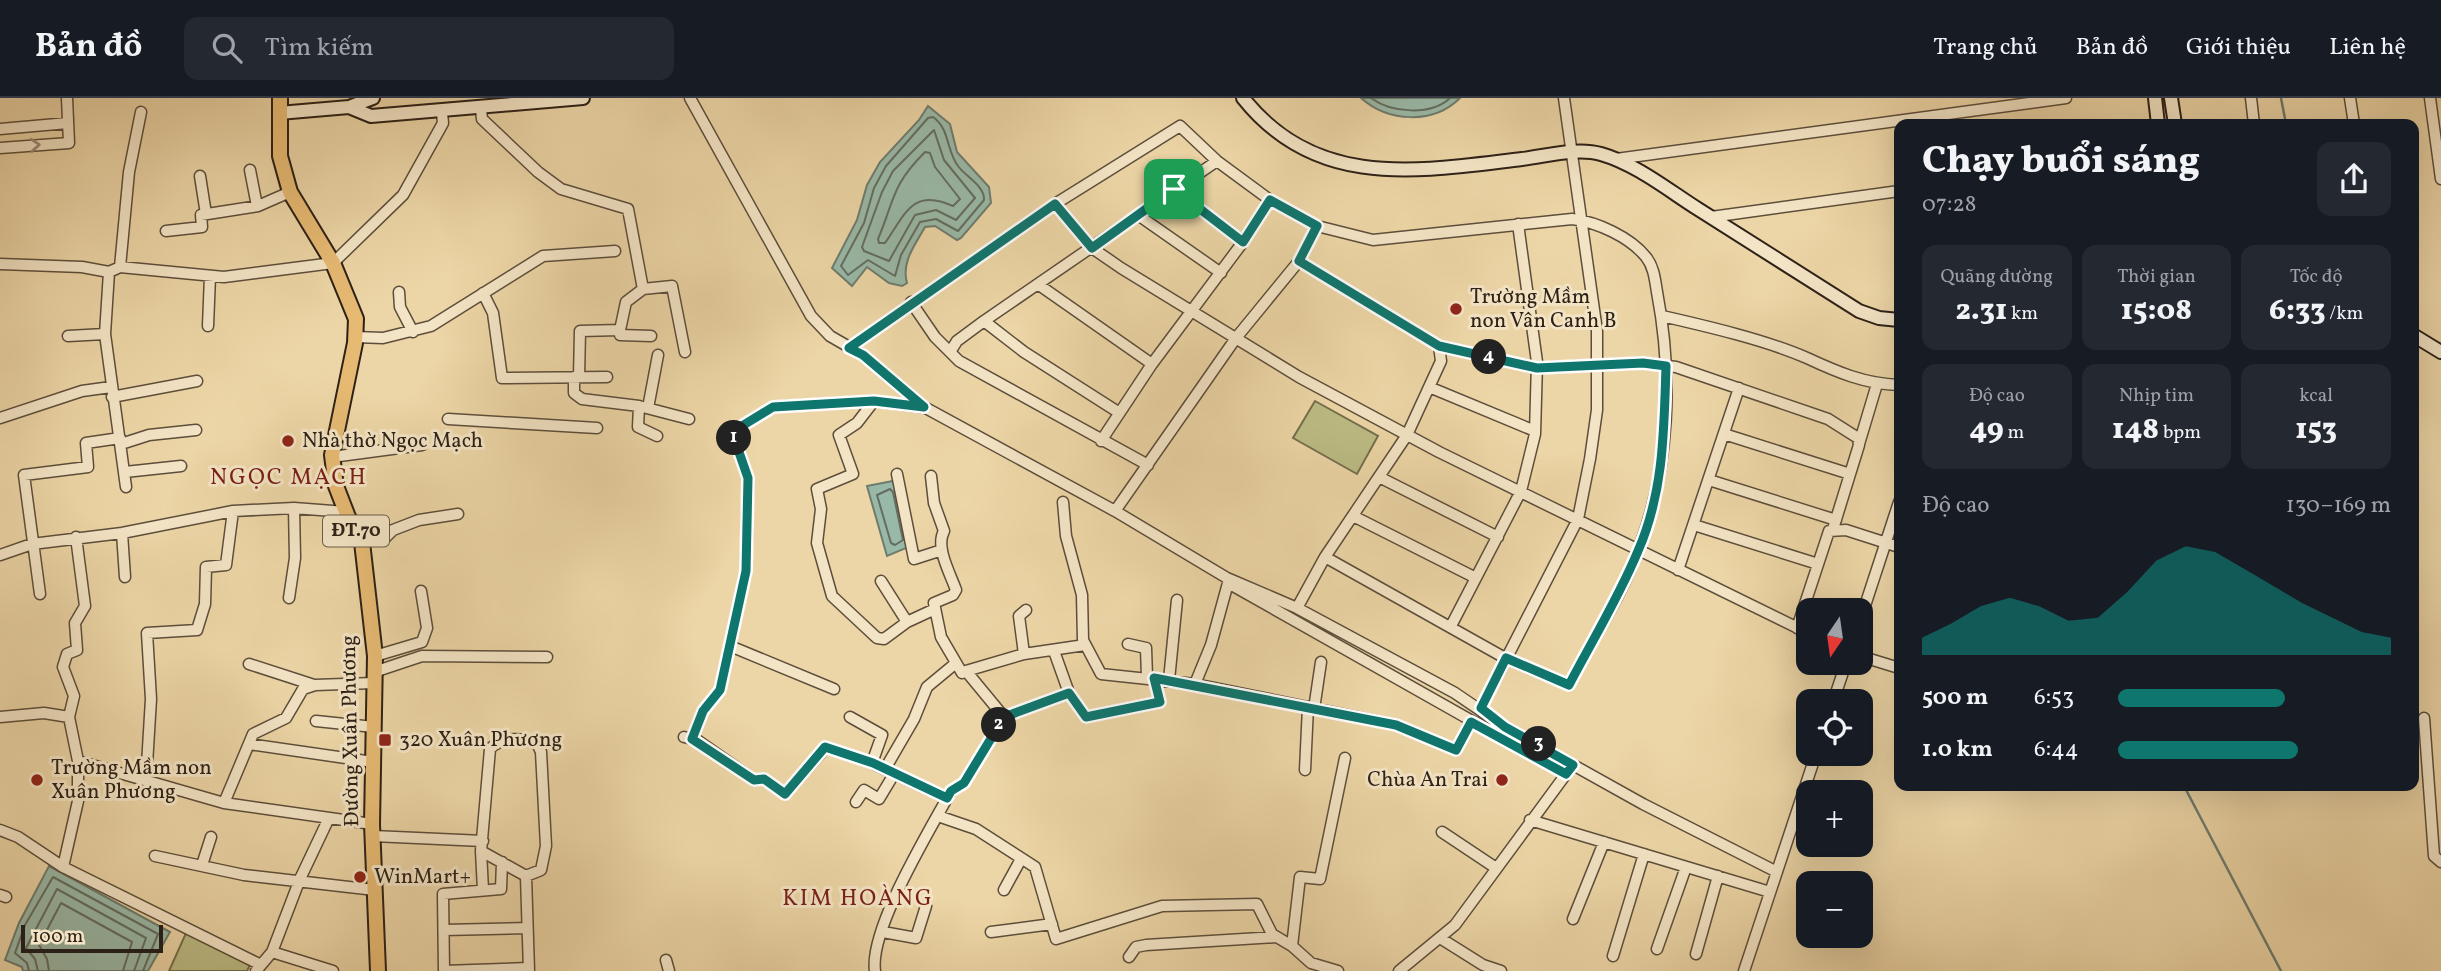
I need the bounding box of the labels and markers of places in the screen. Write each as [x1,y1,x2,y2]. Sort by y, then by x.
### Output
pin [1144,159,1204,219]
place label: Trường Mầm non Vân Canh B [1470,283,1617,336]
marker: Trường Mầm non Vân Canh B [1448,301,1464,317]
pin: 4 [1472,340,1506,374]
pin: 1 [716,420,752,456]
place label: Nhà thờ Ngọc Mạch [302,427,483,456]
marker: Nhà thờ Ngọc Mạch [280,433,296,449]
pin: 2 [982,708,1016,742]
place label: 320 Xuân Phương [399,726,562,755]
pin: 3 [1522,726,1556,762]
marker: 320 Xuân Phương [377,732,393,748]
place label: Trường Mầm non Xuân Phương [51,754,212,807]
place label: Chùa An Trai [1367,766,1488,795]
marker: Trường Mầm non Xuân Phương [29,772,45,788]
marker: Chùa An Trai [1494,772,1510,788]
place label: WinMart+ [374,863,471,892]
marker: WinMart+ [352,869,368,885]

